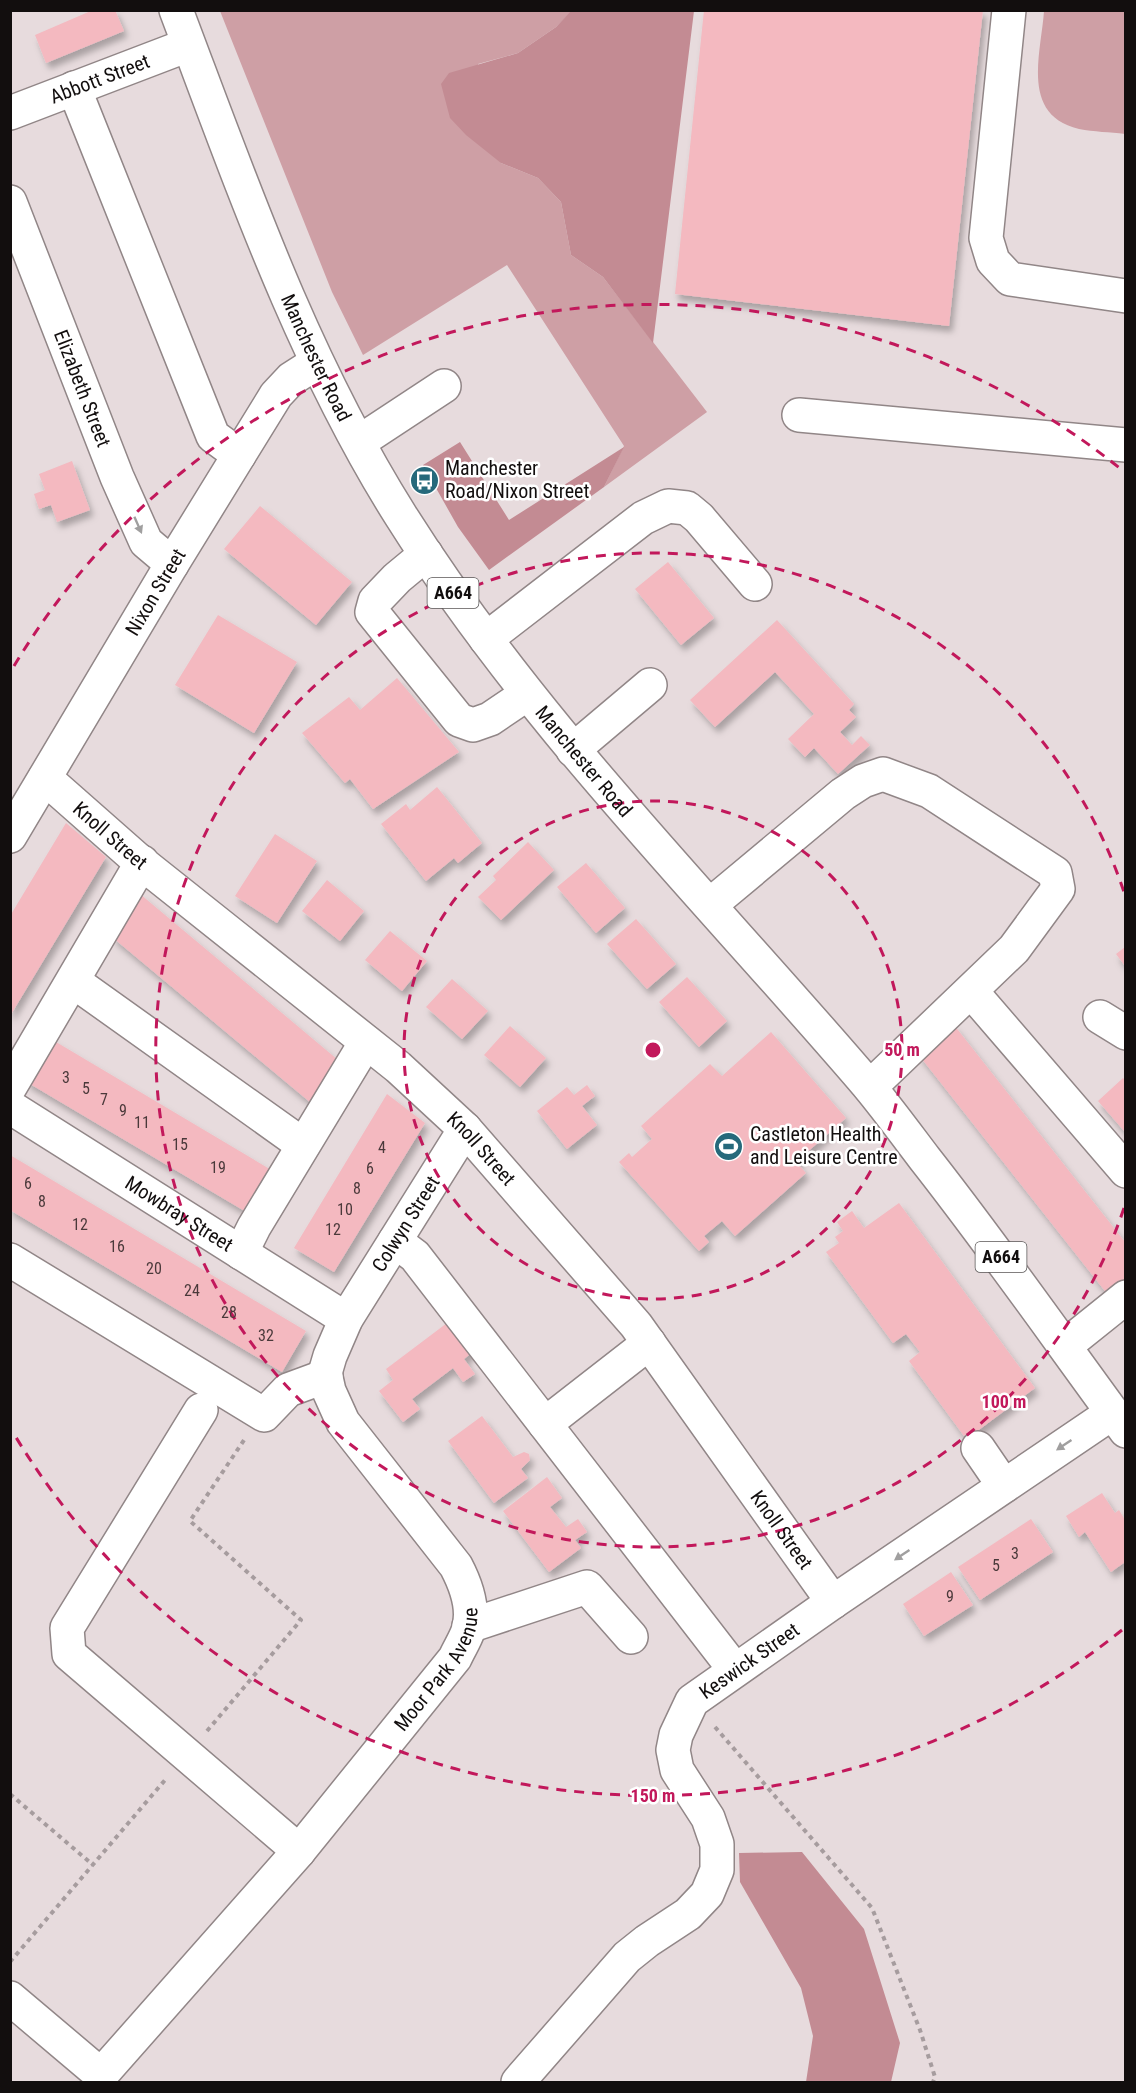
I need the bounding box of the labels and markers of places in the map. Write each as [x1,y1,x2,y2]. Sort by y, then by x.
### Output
place label: Manchester Road/Nixon Street [445,456,589,503]
bus stop icon: Manchester Road/Nixon Street [408,464,440,496]
centre of rings [643,1040,663,1060]
place label: Castleton Health and Leisure Centre [750,1122,898,1169]
sports icon: Castleton Health and Leisure Centre [713,1130,745,1162]

